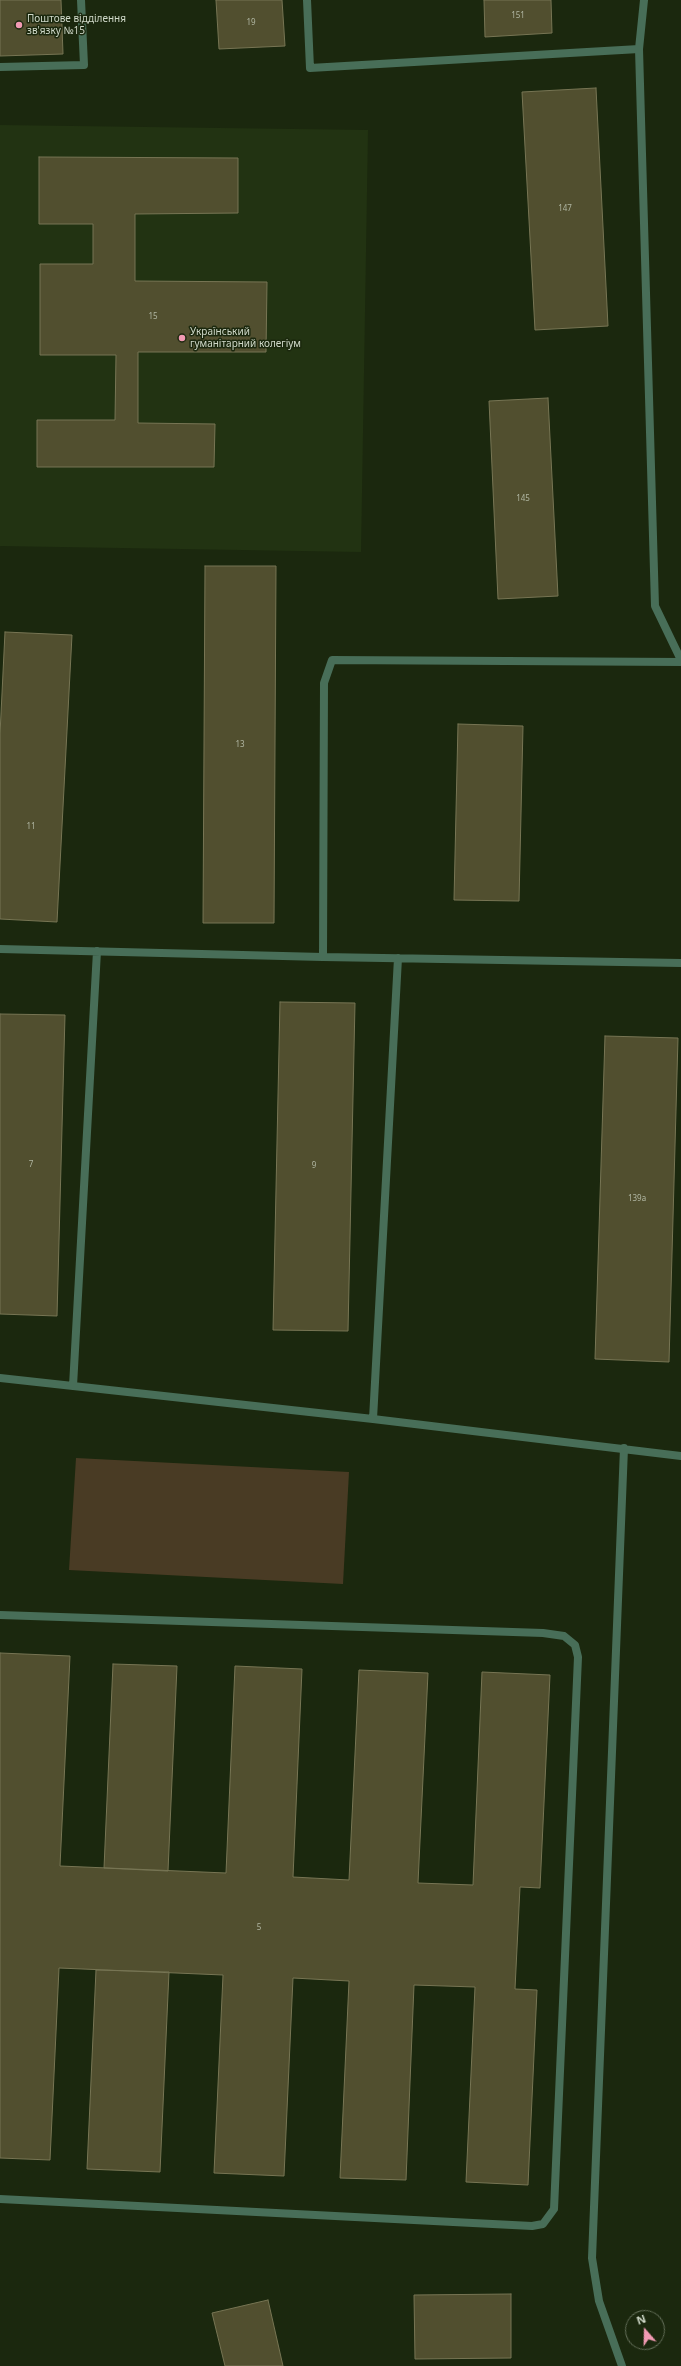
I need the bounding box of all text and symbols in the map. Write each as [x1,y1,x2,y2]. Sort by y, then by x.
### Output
house number: 151 [511,11,525,21]
place label: Поштове відділення зв'язку №15 [27,13,126,36]
house number: 19 [246,18,256,28]
marker: Поштове відділення зв'язку №15 [14,20,24,30]
house number: 147 [558,204,572,214]
house number: 15 [148,312,158,322]
place label: Український гуманітарний колегіум [190,326,301,350]
marker: Український гуманітарний колегіум [177,333,187,343]
house number: 145 [516,494,530,504]
house number: 13 [235,740,245,750]
house number: 11 [26,822,36,832]
house number: 7 [29,1160,33,1170]
house number: 9 [312,1161,316,1171]
house number: 139а [628,1194,646,1204]
house number: 5 [257,1923,261,1933]
north arrow [625,2310,665,2350]
text: N [634,2311,648,2328]

